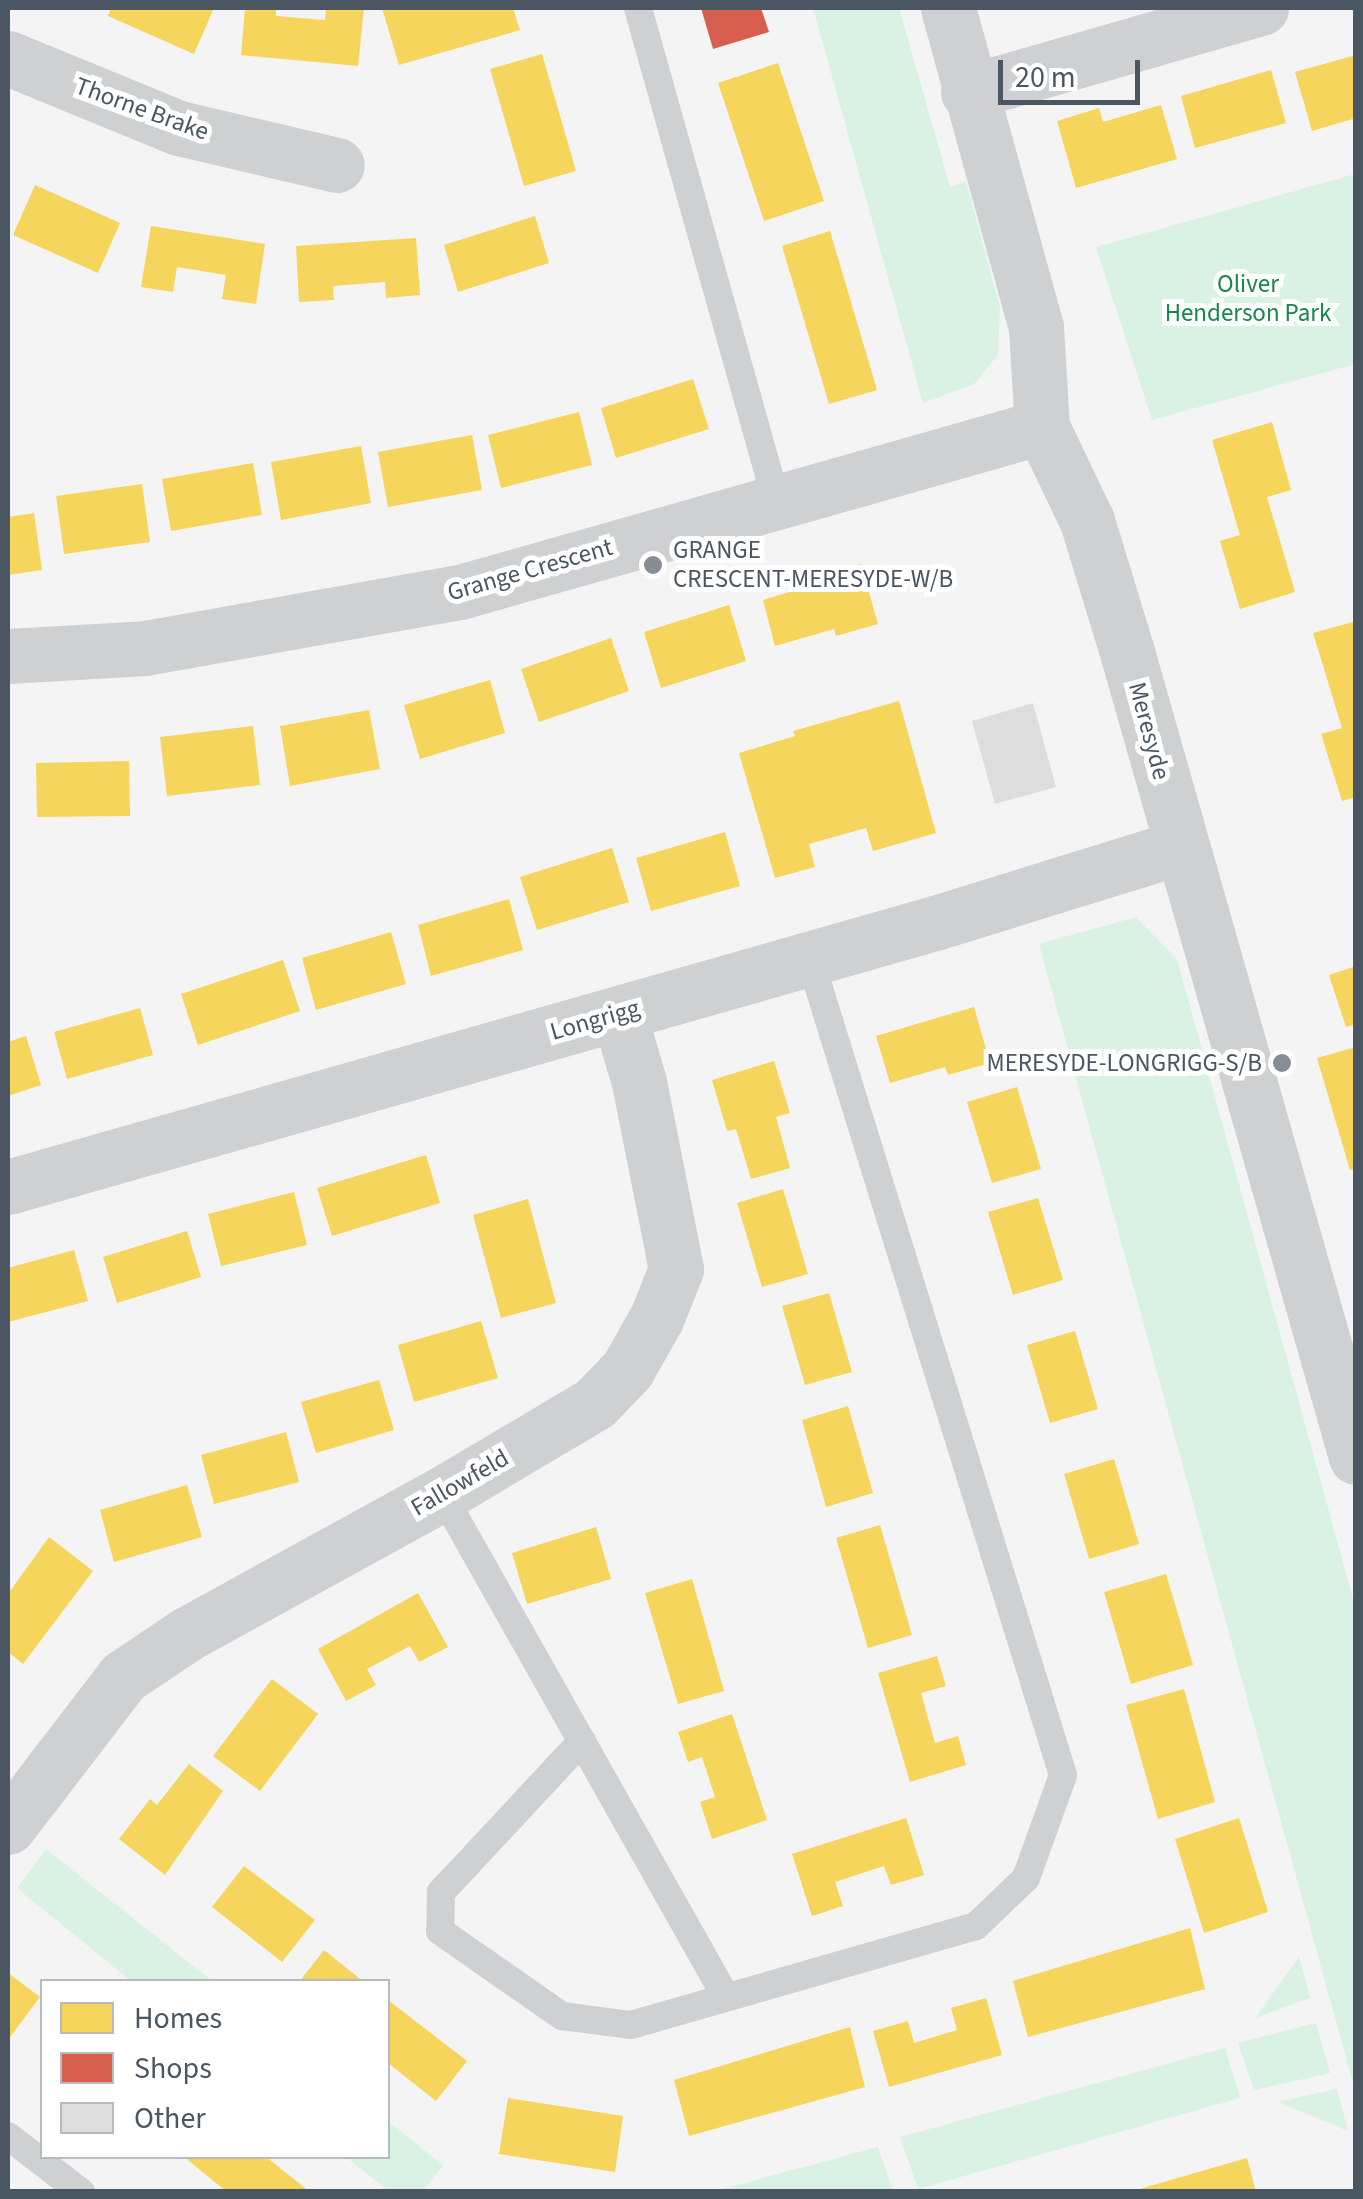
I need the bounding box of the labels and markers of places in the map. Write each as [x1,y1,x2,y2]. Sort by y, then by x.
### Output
place label: GRANGE CRESCENT-MERESYDE-W/B [673,536,953,595]
marker: GRANGE CRESCENT-MERESYDE-W/B [642,554,664,576]
place label: MERESYDE-LONGRIGG-S/B [987,1048,1262,1078]
marker: MERESYDE-LONGRIGG-S/B [1271,1052,1293,1074]

